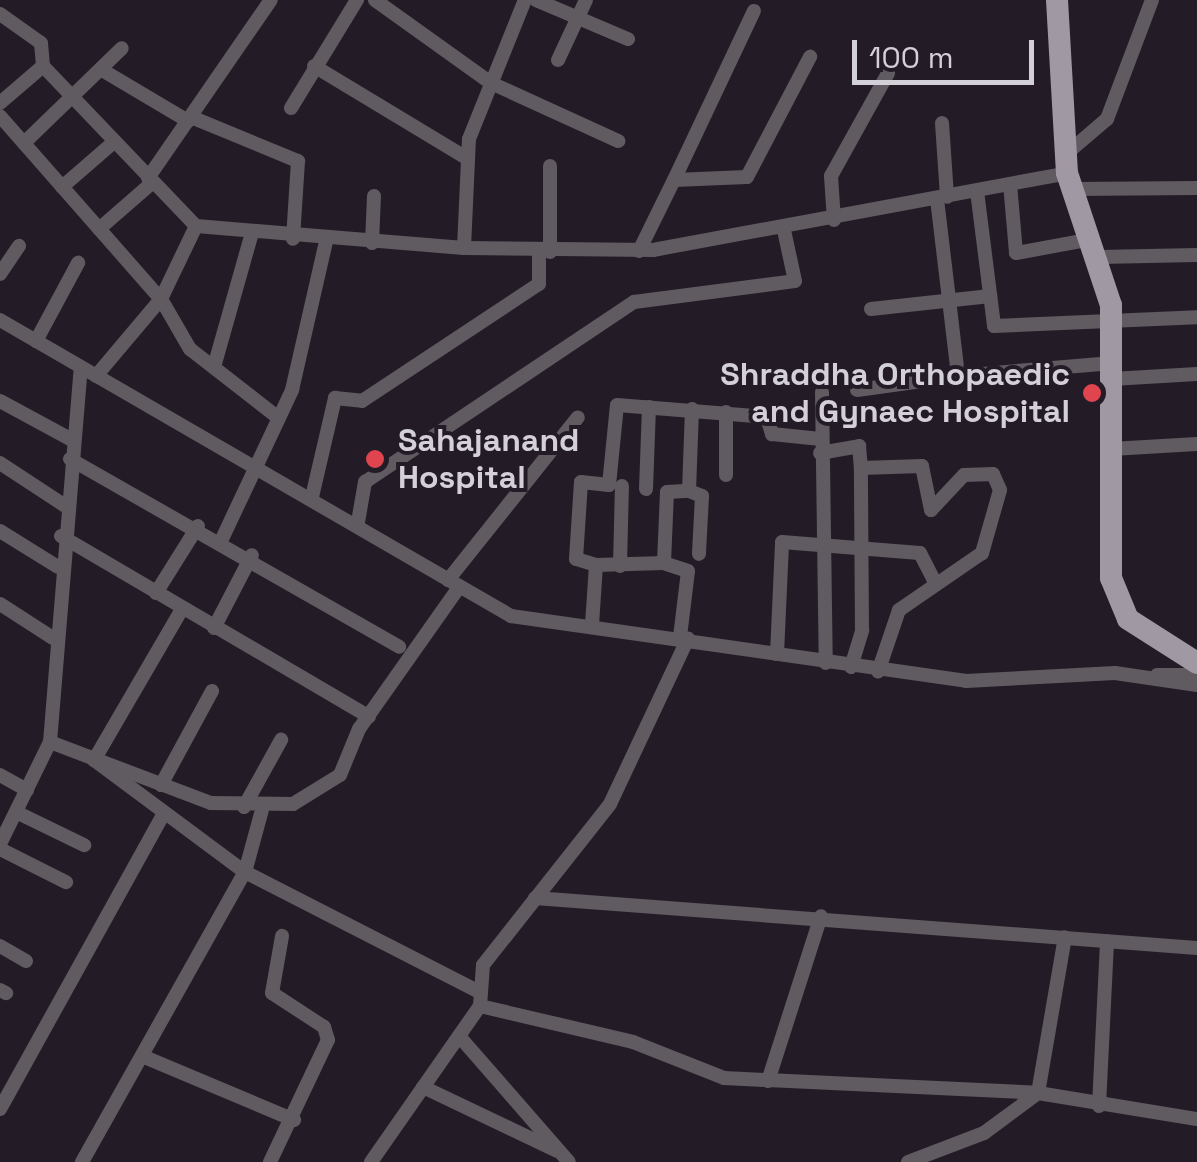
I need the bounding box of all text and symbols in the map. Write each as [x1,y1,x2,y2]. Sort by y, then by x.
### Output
scale bar [857,20,1040,82]
text: 100 m [869,38,954,77]
place label: Shraddha Orthopaedic and Gynaec Hospital [720,356,1070,431]
marker: Shraddha Orthopaedic and Gynaec Hospital [1079,380,1105,406]
place label: Sahajanand Hospital [398,422,580,497]
marker: Sahajanand Hospital [362,446,388,472]

